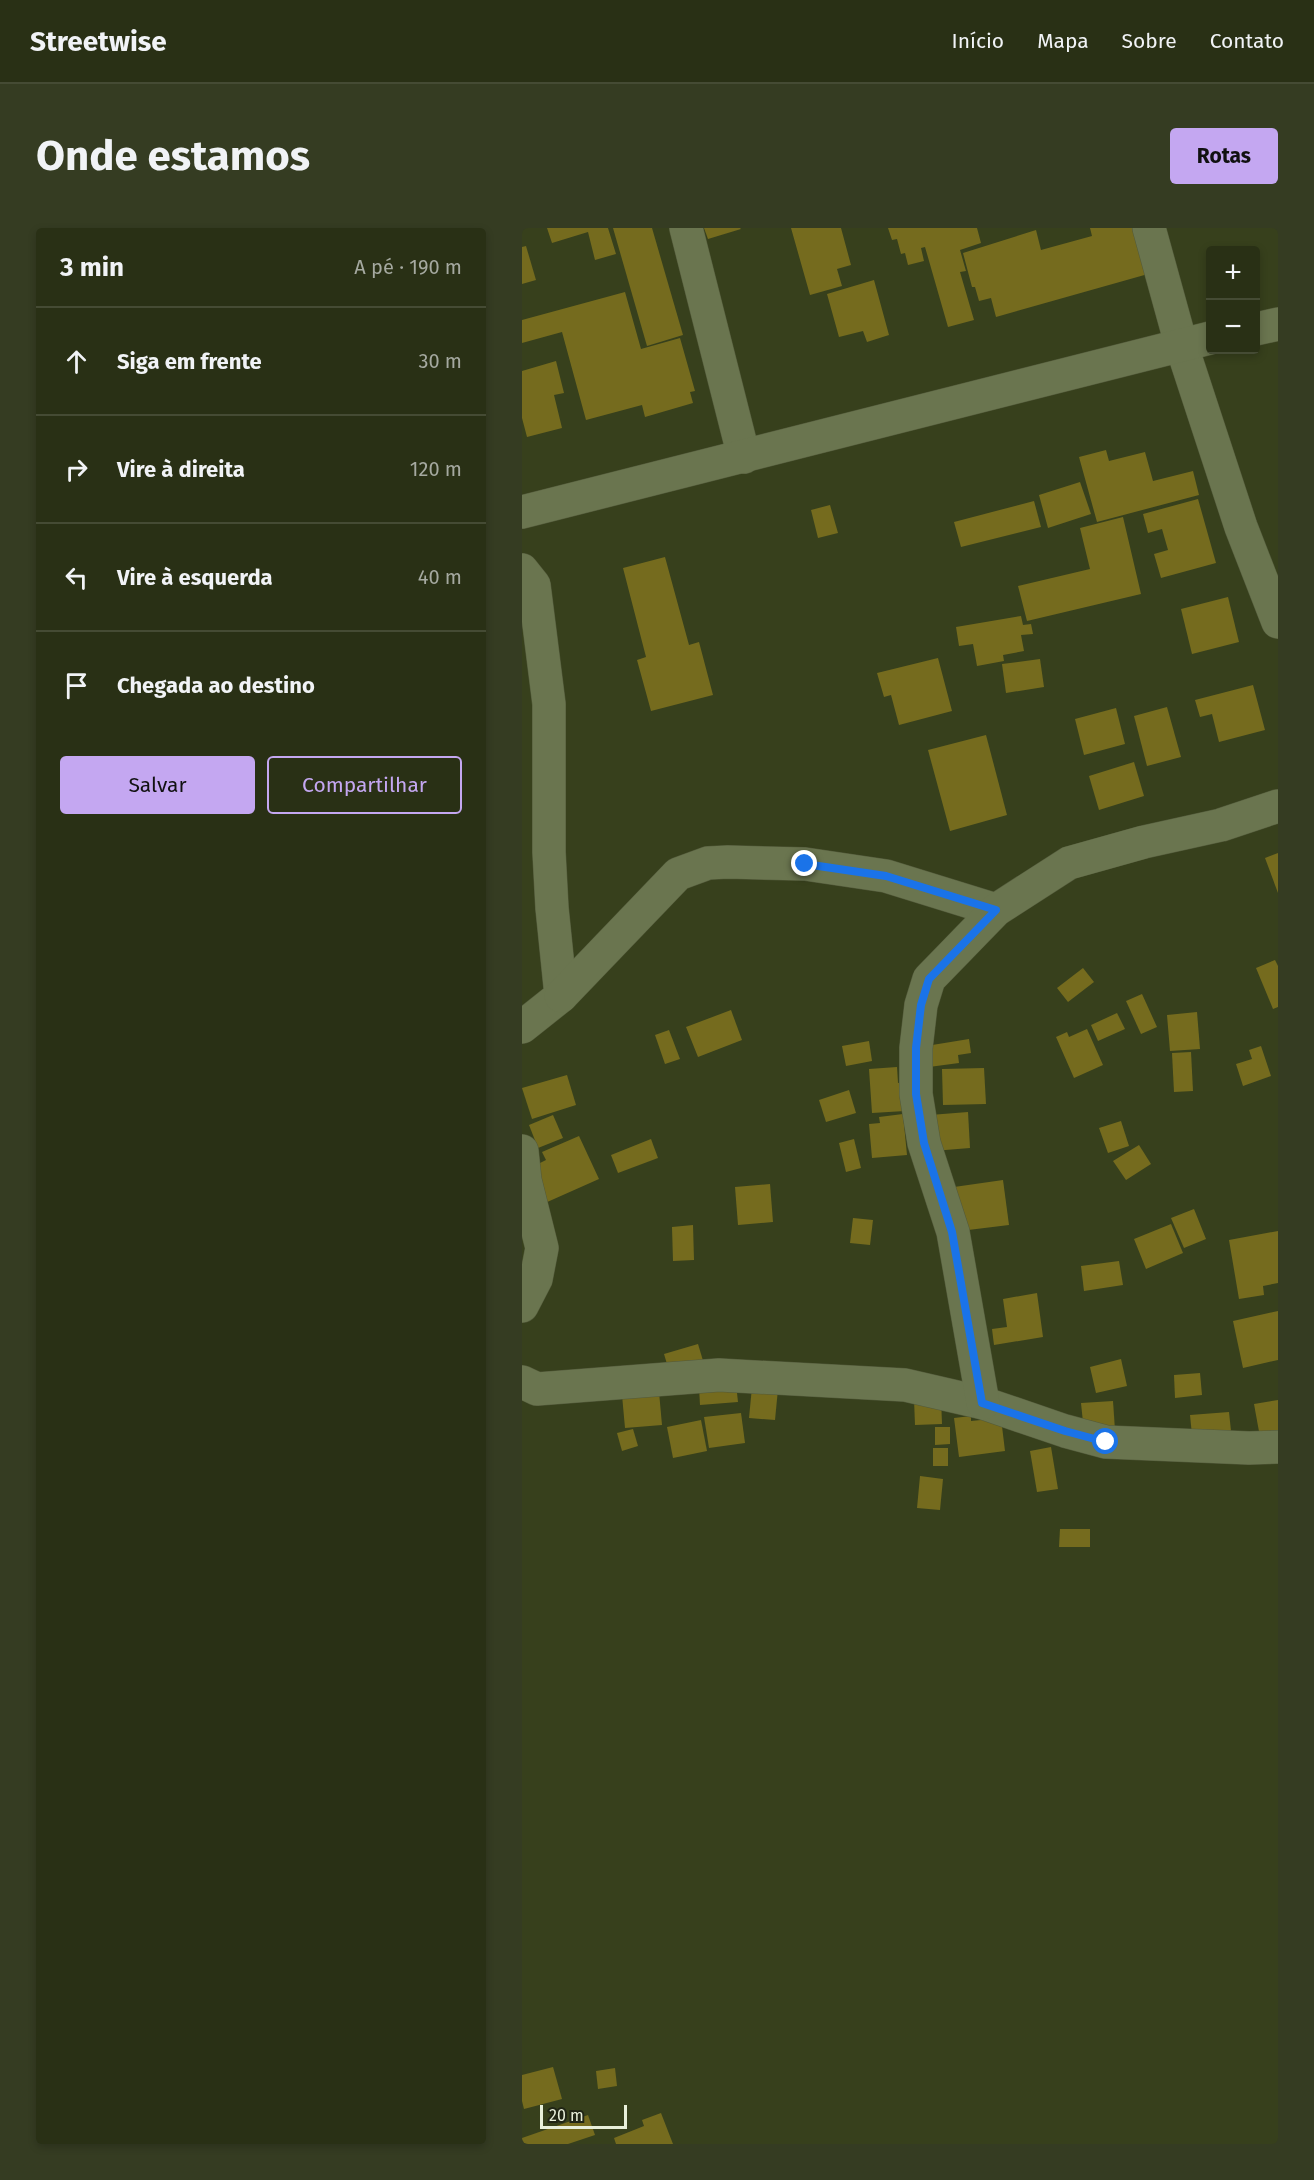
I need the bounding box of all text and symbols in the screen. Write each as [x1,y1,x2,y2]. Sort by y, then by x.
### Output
text: Streetwise [30,25,167,58]
text: Início [951,28,1004,54]
text: Mapa [1037,28,1089,54]
text: Sobre [1122,28,1177,54]
text: Contato [1210,28,1284,54]
button: Rotas [1170,128,1278,184]
text: Onde estamos [36,131,310,181]
map controls [1206,246,1260,354]
button: + [1206,246,1260,300]
text: 3 min [60,252,124,283]
text: A pé · 190 m [354,255,462,279]
button: − [1206,300,1260,354]
icon: ahead [60,345,93,378]
text: Siga em frente [117,348,262,375]
text: 30 m [418,349,462,373]
icon: right [60,453,93,486]
text: Vire à direita [117,456,245,483]
text: 120 m [410,457,462,481]
icon: left [60,561,93,594]
text: Vire à esquerda [117,564,273,591]
text: 40 m [418,565,462,589]
icon: arrive [60,669,93,702]
text: Chegada ao destino [117,672,315,699]
button: Salvar [60,756,255,814]
button: Compartilhar [267,756,462,814]
route end [791,850,817,876]
route start [1092,1428,1118,1454]
scale bar [540,2102,627,2130]
text: 20 m [549,2106,584,2125]

